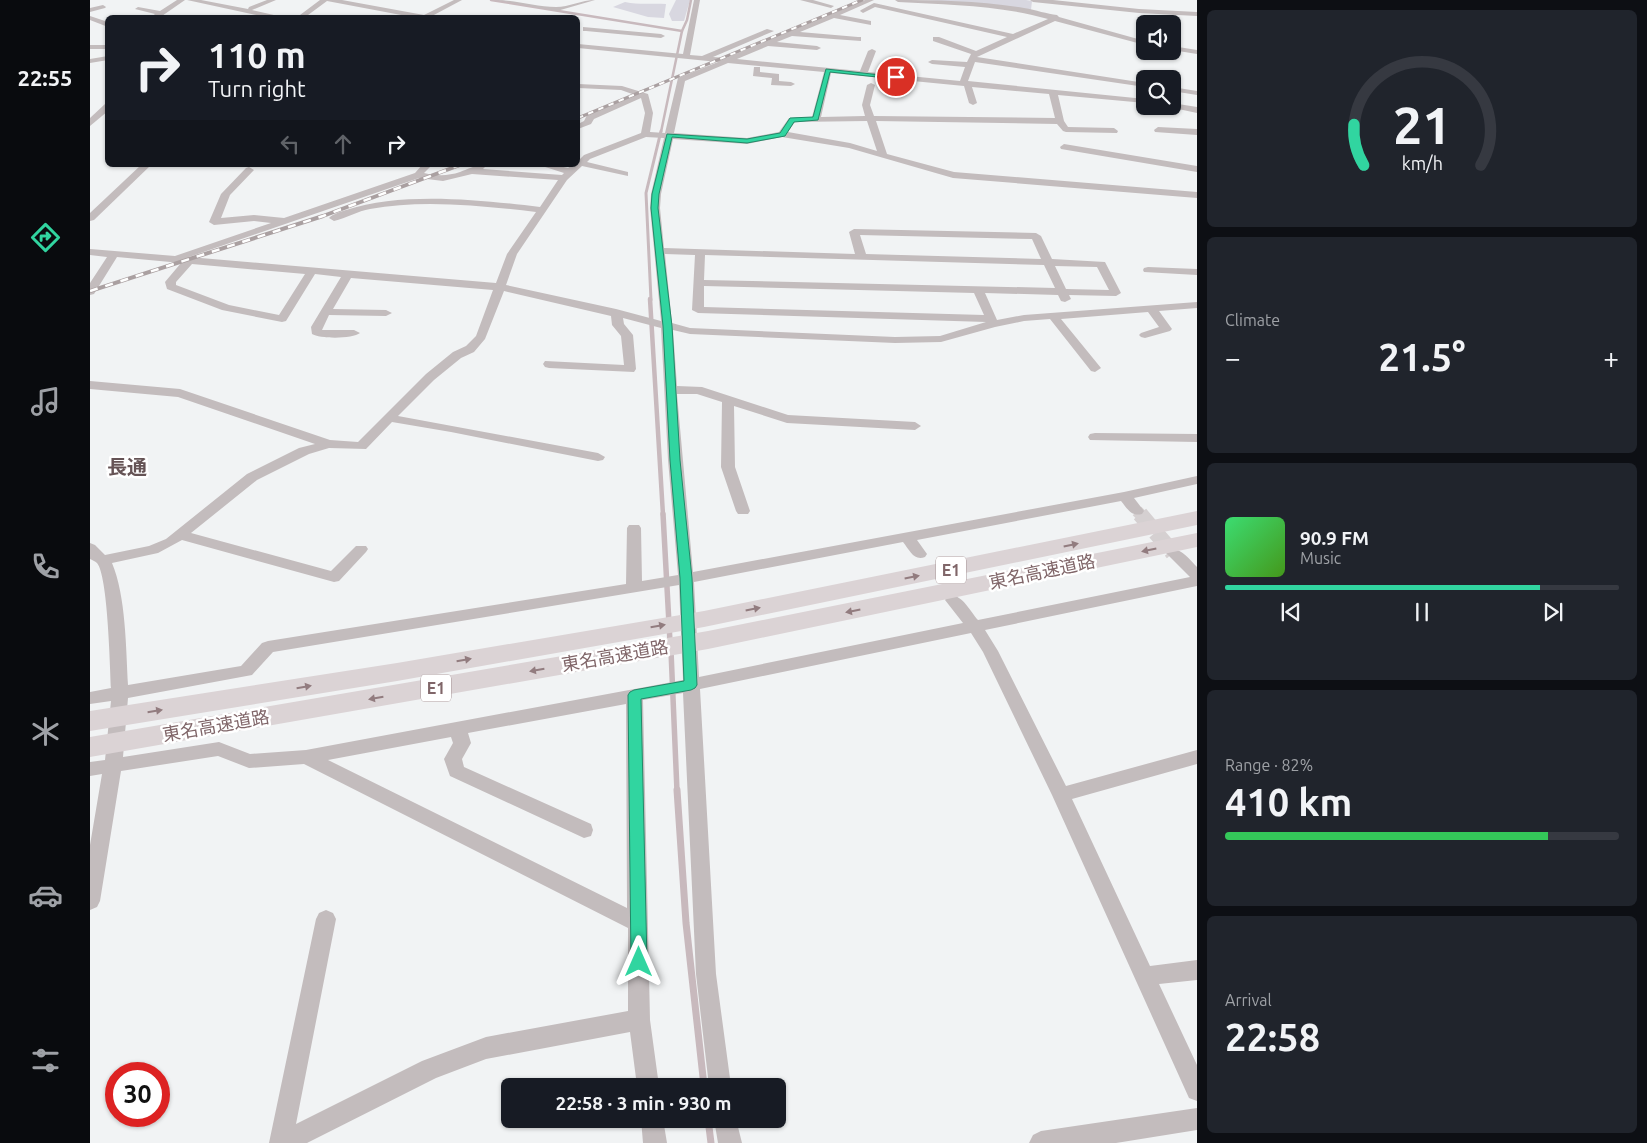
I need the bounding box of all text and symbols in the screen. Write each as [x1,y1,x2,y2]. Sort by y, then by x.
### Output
map controls [1136,15,1181,115]
button: sound [1136,15,1181,60]
icon: right [125,35,190,100]
text: 110 m [208,35,306,75]
pin [875,56,917,98]
icon: arrive [882,63,910,91]
text: 22:55 [17,65,73,90]
button: search [1136,70,1181,115]
text: Turn right [208,76,306,101]
text: 21 [1393,96,1451,154]
icon: left [276,130,304,158]
icon: ahead [329,130,357,158]
icon: right [382,130,410,158]
text: km/h [1401,153,1443,173]
icon: directions [28,220,63,255]
text: Climate [1225,311,1280,329]
text: 21.5° [1378,336,1466,378]
text: − [1225,342,1241,373]
text: + [1603,342,1619,373]
icon: music [28,384,63,419]
district label: 長通 [107,455,147,478]
text: 90.9 FM [1300,527,1369,549]
one-way arrow [1064,541,1079,549]
one-way arrow [1141,547,1157,555]
icon: phone [28,549,63,584]
text: Music [1300,549,1341,567]
street label: 東名高速道路 [987,550,1097,592]
road number: E1 [936,556,966,584]
one-way arrow [905,573,921,581]
icon: previous [1277,598,1305,626]
icon: pause [1408,598,1436,626]
icon: next [1539,598,1567,626]
one-way arrow [745,605,760,613]
one-way arrow [845,607,860,615]
one-way arrow [651,622,667,630]
street label: 東名高速道路 [560,636,670,674]
one-way arrow [457,655,473,663]
one-way arrow [528,667,544,675]
road number: E1 [421,674,451,701]
one-way arrow [297,683,313,691]
one-way arrow [368,695,384,703]
street label: 東名高速道路 [161,706,271,744]
one-way arrow [148,707,164,715]
icon: climate [28,714,63,749]
text: Range · 82% [1225,756,1313,774]
text: 410 km [1225,781,1352,823]
icon: car [28,878,63,913]
position arrow [612,935,664,987]
text: Arrival [1225,991,1272,1009]
text: 22:58 [1225,1016,1320,1058]
icon: filters [28,1043,63,1078]
speed limit sign: 30 [105,1062,170,1127]
text: 22:58 · 3 min · 930 m [556,1092,731,1114]

